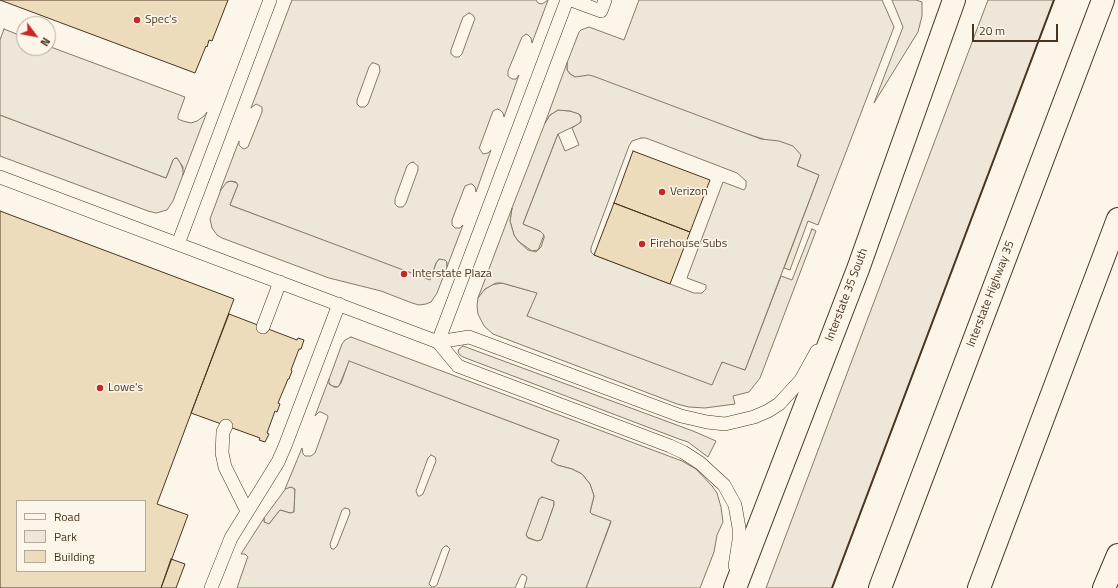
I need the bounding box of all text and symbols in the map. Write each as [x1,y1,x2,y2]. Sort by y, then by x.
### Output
place label: Spec's [145,13,177,27]
marker: Spec's [132,15,142,25]
north arrow [16,16,56,56]
scale bar [974,16,1060,42]
text: 20 m [979,21,1005,40]
text: N [37,34,54,49]
place label: Verizon [670,185,708,199]
marker: Verizon [657,187,667,197]
place label: Firehouse Subs [650,237,727,251]
marker: Firehouse Subs [637,239,647,249]
street label: Interstate Highway 35 [964,239,1018,349]
street label: Interstate 35 South [823,246,871,344]
place label: Interstate Plaza [412,267,492,281]
marker: Interstate Plaza [399,269,409,279]
place label: Lowe's [108,381,143,395]
marker: Lowe's [95,383,105,393]
legend [16,500,146,572]
text: Road [54,507,80,526]
text: Park [54,527,77,546]
text: Building [54,547,95,566]

